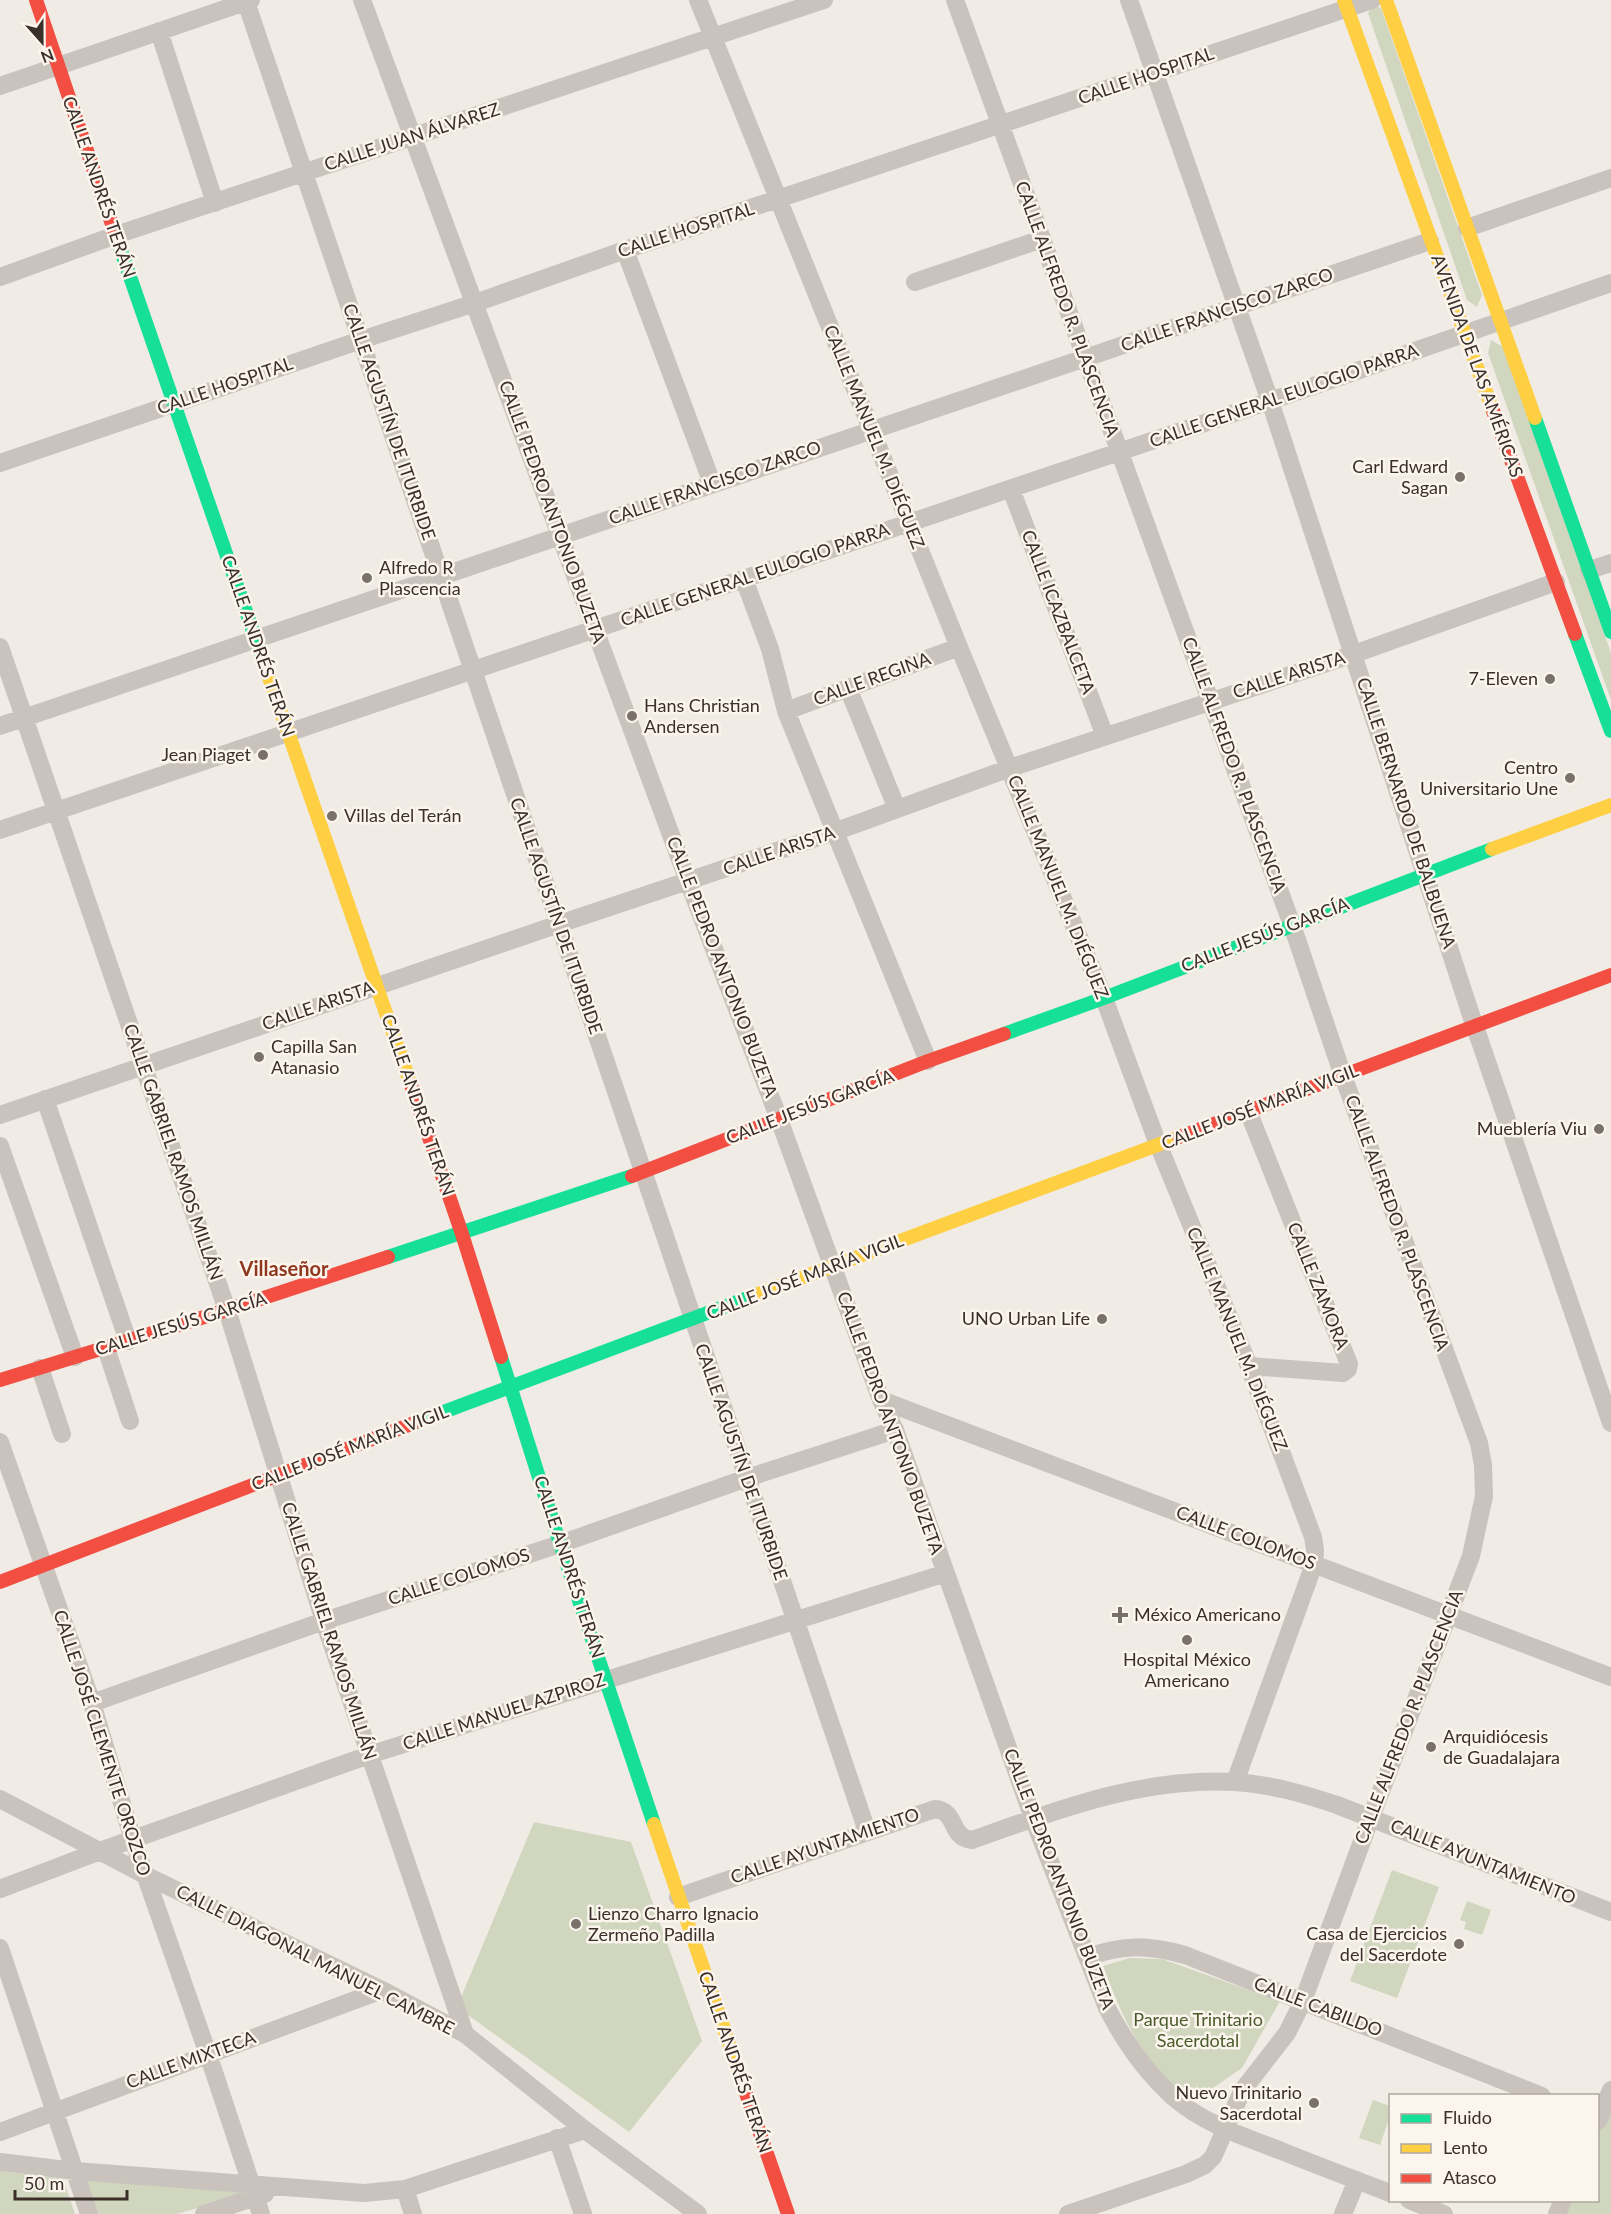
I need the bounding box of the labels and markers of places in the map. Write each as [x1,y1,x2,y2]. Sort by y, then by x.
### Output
place label: Carl Edward Sagan [1352,455,1448,498]
marker: Carl Edward Sagan [1453,470,1467,484]
place label: Alfredo R Plascencia [379,556,461,599]
marker: Alfredo R Plascencia [360,571,374,585]
place label: 7-Eleven [1468,667,1538,689]
marker: 7-Eleven [1543,672,1557,686]
place label: Hans Christian Andersen [644,694,760,737]
marker: Hans Christian Andersen [625,709,639,723]
place label: Jean Piaget [161,743,252,765]
marker: Jean Piaget [256,748,270,762]
place label: Centro Universitario Une [1420,756,1558,799]
marker: Centro Universitario Une [1563,771,1577,785]
place label: Villas del Terán [344,804,462,826]
marker: Villas del Terán [325,809,339,823]
place label: Capilla San Atanasio [271,1035,357,1078]
marker: Capilla San Atanasio [252,1050,266,1064]
place label: Mueblería Viu [1477,1117,1587,1139]
marker: Mueblería Viu [1592,1122,1606,1136]
place label: UNO Urban Life [962,1307,1090,1329]
marker: UNO Urban Life [1095,1312,1109,1326]
place label: México Americano [1134,1603,1281,1625]
marker: México Americano [1111,1606,1129,1624]
marker: Hospital México Americano [1180,1633,1194,1647]
place label: Hospital México Americano [1123,1648,1251,1691]
place label: Arquidiócesis de Guadalajara [1443,1725,1560,1768]
marker: Arquidiócesis de Guadalajara [1424,1740,1438,1754]
place label: Lienzo Charro Ignacio Zermeño Padilla [588,1902,759,1945]
marker: Lienzo Charro Ignacio Zermeño Padilla [569,1917,583,1931]
place label: Casa de Ejercicios del Sacerdote [1306,1922,1447,1965]
marker: Casa de Ejercicios del Sacerdote [1452,1937,1466,1951]
place label: Nuevo Trinitario Sacerdotal [1175,2081,1302,2124]
marker: Nuevo Trinitario Sacerdotal [1307,2096,1321,2110]

